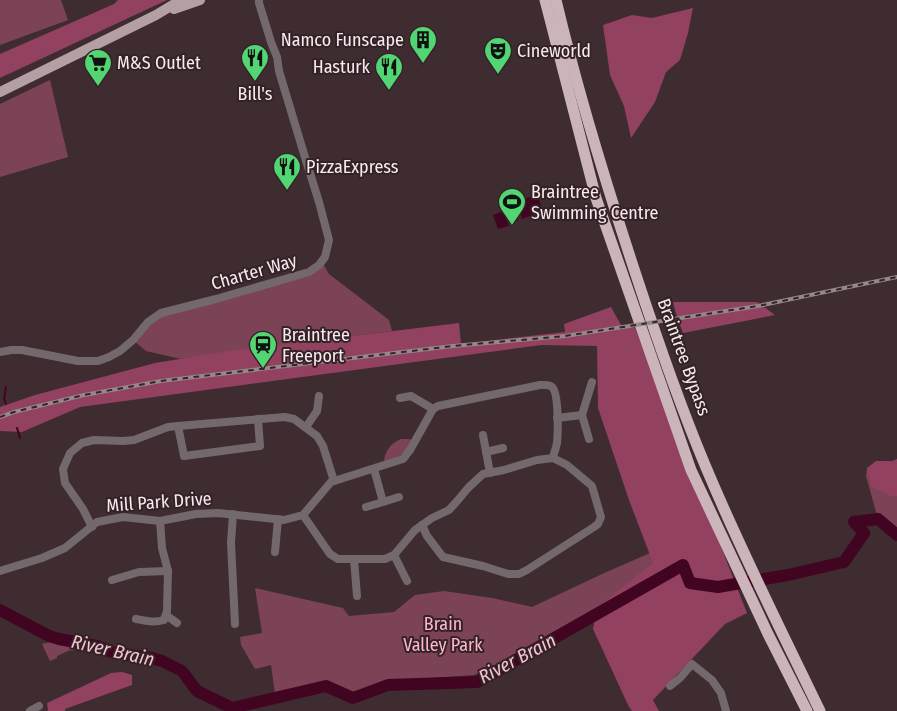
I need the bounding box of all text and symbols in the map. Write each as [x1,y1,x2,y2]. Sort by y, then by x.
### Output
building icon: Namco Funscape [408,25,438,64]
place label: Namco Funscape [281,29,404,51]
theatre icon: Cineworld [483,36,513,75]
place label: Cineworld [517,40,591,62]
restaurant icon: Bill's [240,43,270,82]
supermarket icon: M&S Outlet [83,48,113,87]
place label: M&S Outlet [117,52,201,74]
restaurant icon: Hasturk [374,52,404,91]
place label: Hasturk [313,56,371,78]
place label: Bill's [238,83,273,105]
restaurant icon: PizzaExpress [272,152,302,191]
place label: PizzaExpress [306,156,399,178]
place label: Braintree Swimming Centre [531,181,658,224]
sports icon: Braintree Swimming Centre [497,187,527,226]
street label: Charter Way [209,249,299,295]
street label: Braintree Bypass [653,295,716,419]
place label: Braintree Freeport [282,324,350,367]
station icon: Braintree Freeport [248,330,278,369]
street label: Mill Park Drive [106,487,212,517]
park label: Brain Valley Park [403,613,483,656]
water label: River Brain [475,628,560,688]
water label: River Brain [69,630,157,671]

